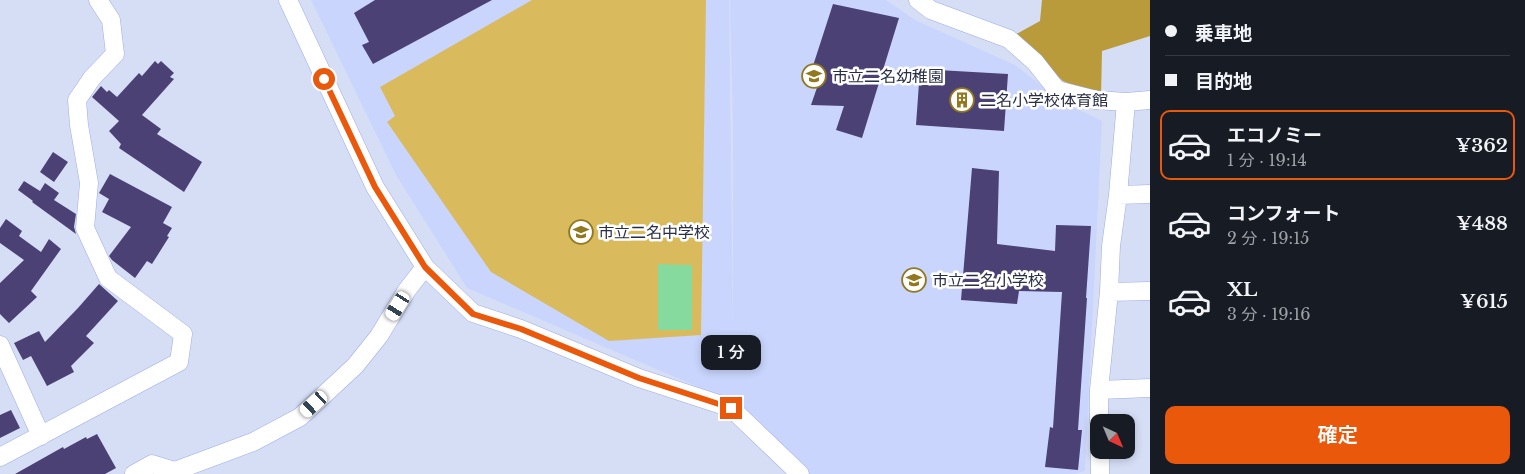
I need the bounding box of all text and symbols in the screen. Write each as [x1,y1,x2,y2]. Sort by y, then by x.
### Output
text: 乗車地 [1195,22,1252,45]
school or university icon: 市立二名幼稚園 [801,63,827,89]
place label: 市立二名幼稚園 [832,66,944,86]
route start [313,68,335,90]
text: 目的地 [1195,70,1252,93]
building icon: 二名小学校体育館 [949,87,975,113]
place label: 二名小学校体育館 [980,90,1108,110]
icon: car [1167,123,1212,168]
text: エコノミー [1227,124,1322,147]
text: ¥362 [1455,134,1508,157]
text: 1 分 · 19:14 [1227,150,1307,170]
icon: car [1167,201,1212,246]
text: コンフォート [1227,202,1340,225]
text: ¥488 [1456,212,1508,235]
school or university icon: 市立二名中学校 [568,219,594,245]
place label: 市立二名中学校 [598,222,710,242]
text: 2 分 · 19:15 [1227,228,1309,248]
school or university icon: 市立二名小学校 [901,267,927,293]
place label: 市立二名小学校 [932,270,1044,290]
text: XL [1227,278,1257,301]
icon: car [1167,279,1212,324]
car [383,289,412,323]
text: ¥615 [1460,290,1508,313]
text: 3 分 · 19:16 [1227,304,1311,324]
callout: 1 分 [701,336,761,370]
text: 1 分 [717,342,745,362]
car [297,388,330,420]
route end [720,397,742,419]
button: 確定 [1165,406,1510,464]
north arrow [1090,414,1135,459]
map controls [1090,414,1135,459]

